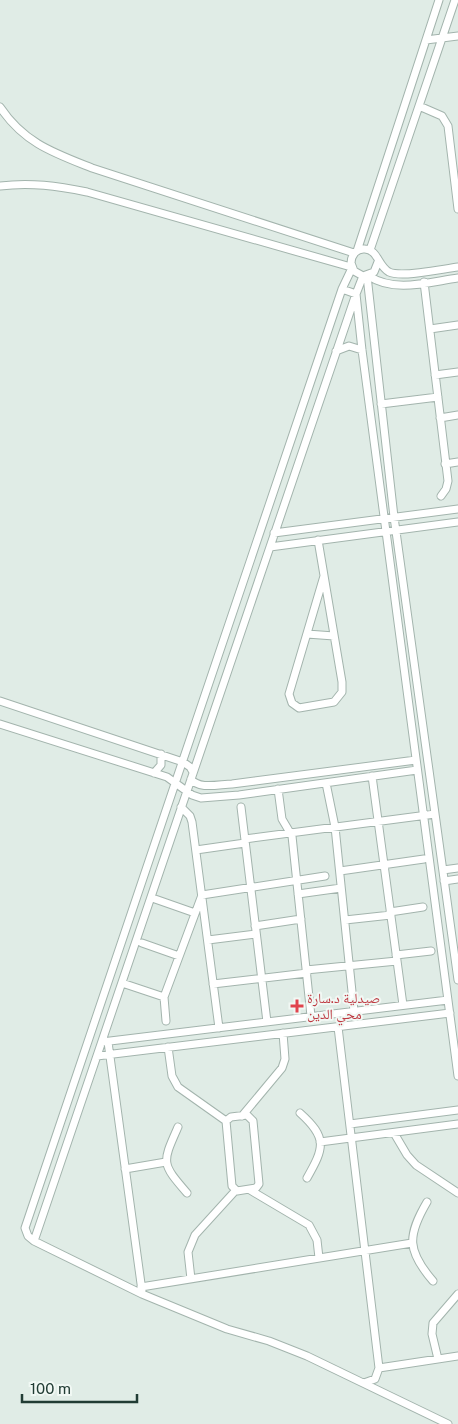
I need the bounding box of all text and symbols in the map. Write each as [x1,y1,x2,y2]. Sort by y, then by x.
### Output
place label: صيدلية د.سارة محي الدين [307,990,380,1026]
marker: صيدلية د.سارة محي الدين [291,1000,303,1012]
scale bar [22,1372,138,1404]
text: 100 m [30,1380,71,1397]

